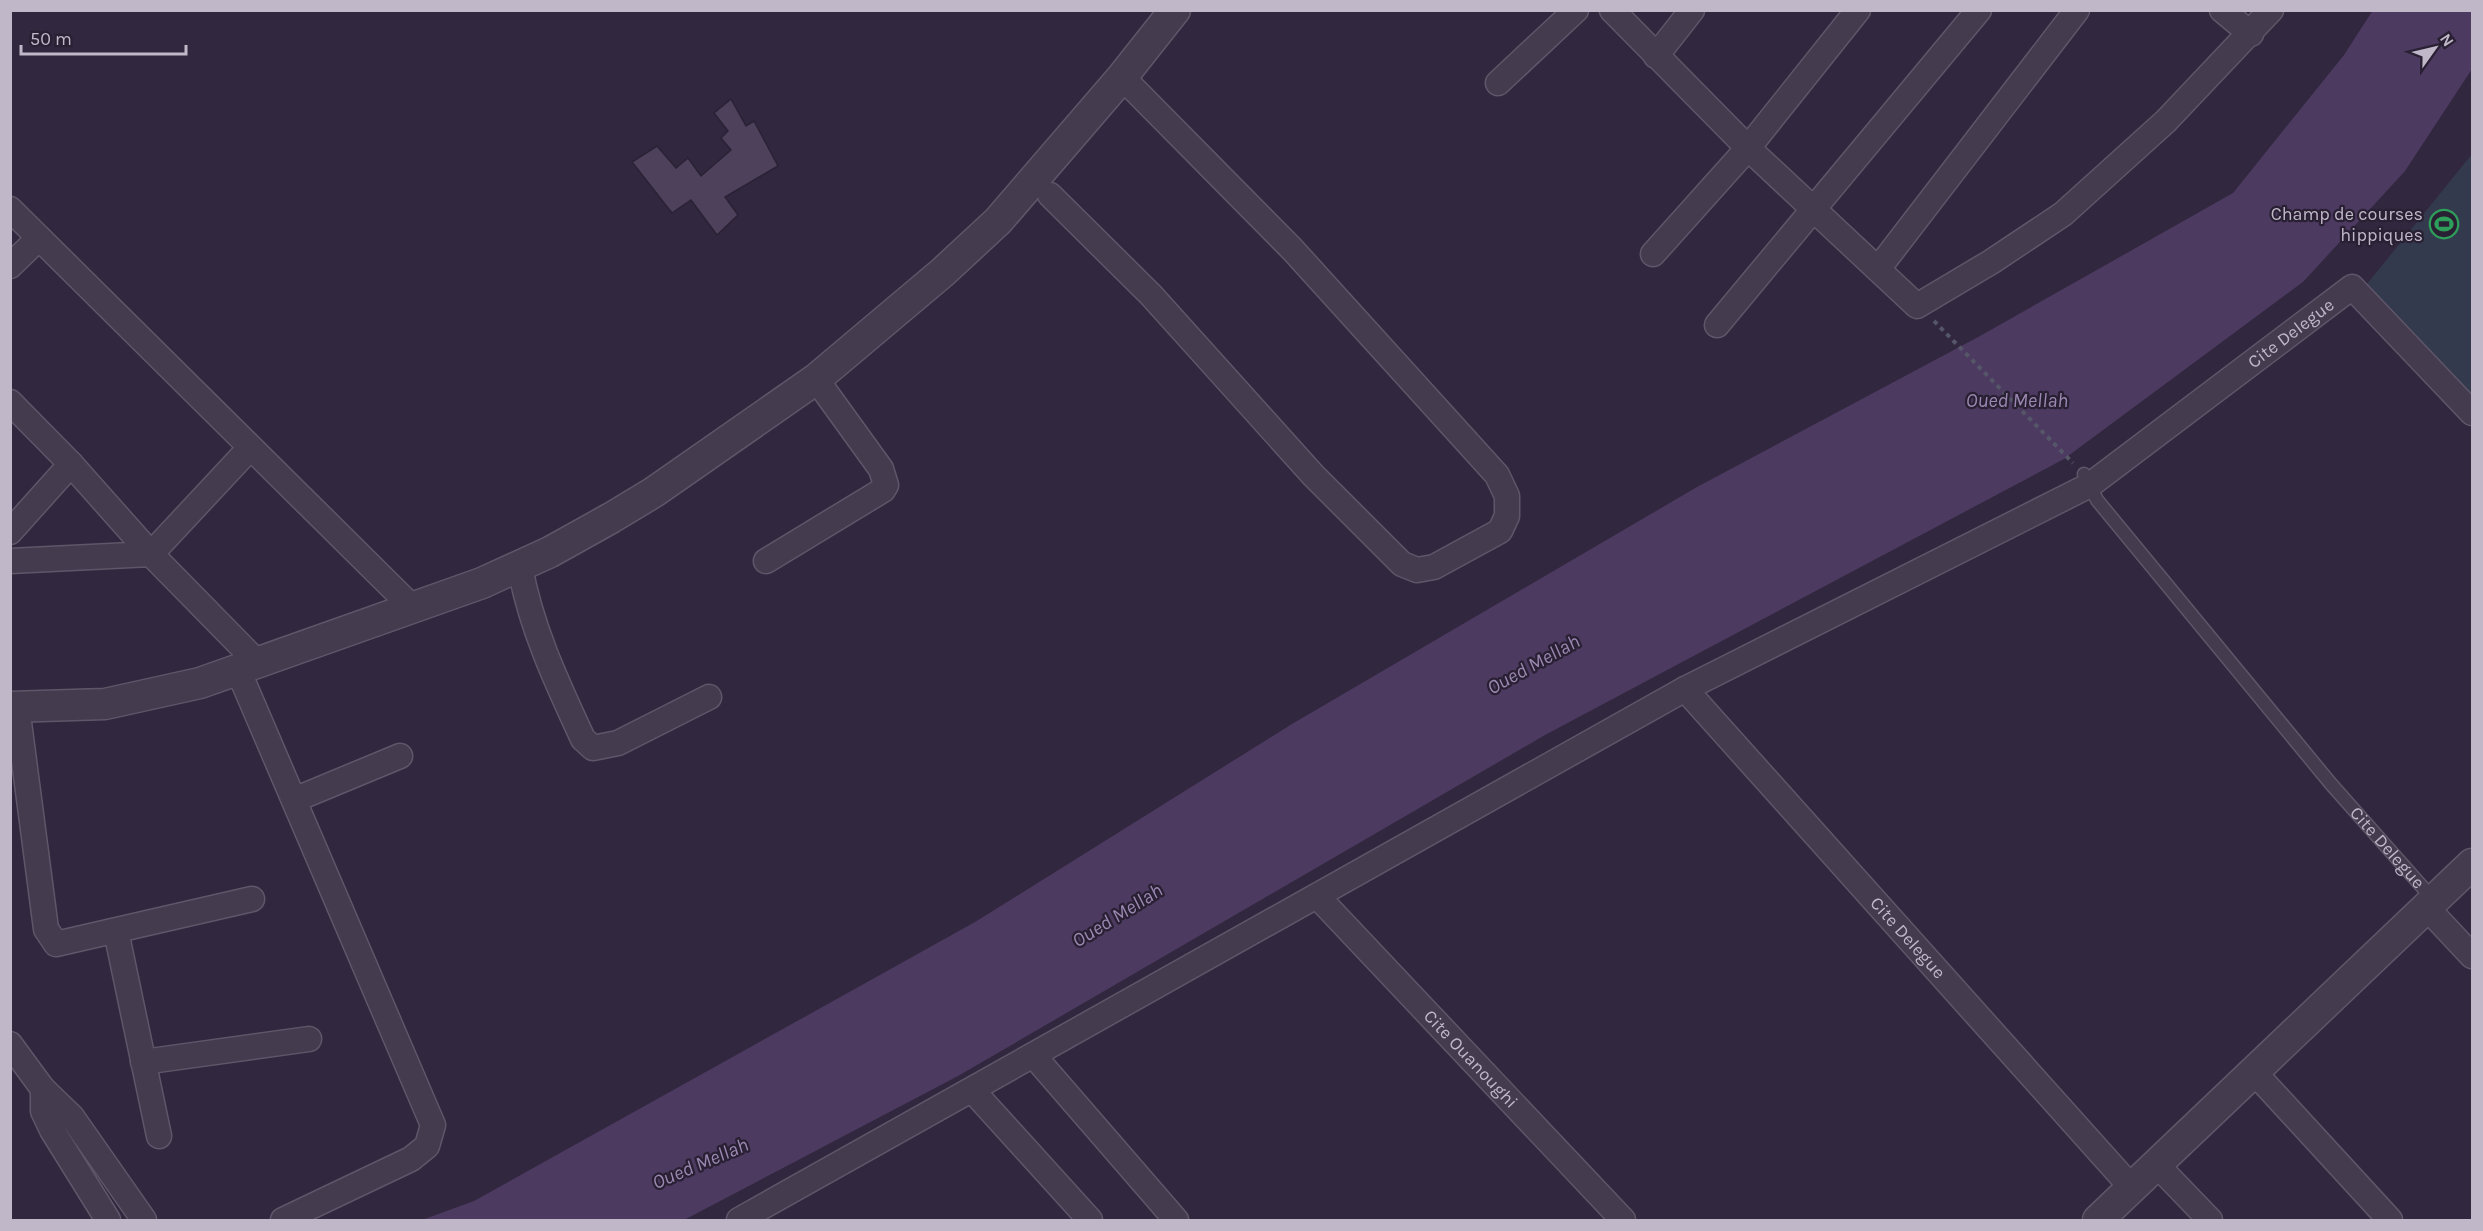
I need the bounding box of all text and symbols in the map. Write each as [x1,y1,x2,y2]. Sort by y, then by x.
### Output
scale bar [21,18,186,56]
north arrow [2405,18,2465,78]
text: 50 m [30,28,72,50]
text: N [2436,30,2458,50]
place label: Champ de courses hippiques [2271,203,2423,246]
sports icon: Champ de courses hippiques [2428,208,2460,240]
street label: Cite Delegue [2243,294,2338,373]
water label: Oued Mellah [1966,389,2068,412]
water label: Oued Mellah [1483,630,1584,699]
street label: Cite Delegue [2345,802,2430,893]
water label: Oued Mellah [1068,879,1167,952]
street label: Cite Delegue [1865,892,1950,983]
street label: Cite Ouanoughi [1419,1005,1522,1113]
water label: Oued Mellah [649,1133,752,1194]

